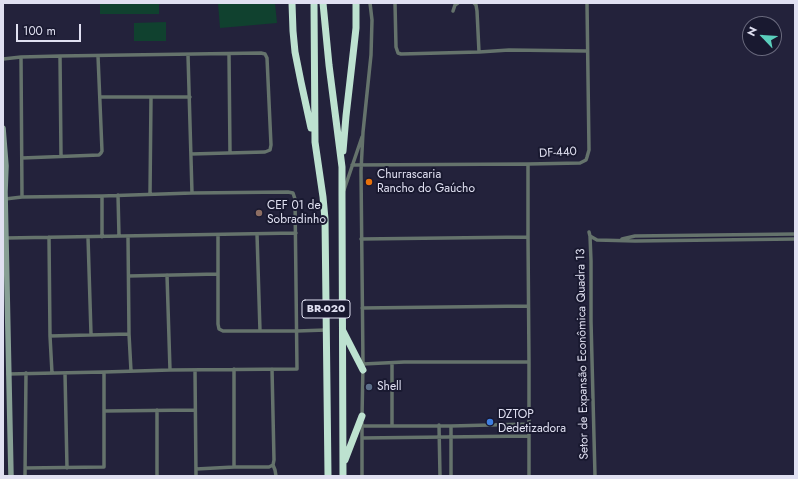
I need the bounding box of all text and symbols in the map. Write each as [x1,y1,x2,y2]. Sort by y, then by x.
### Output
scale bar [18,16,83,42]
north arrow [742,16,782,56]
text: 100 m [23,22,56,40]
text: N [743,24,761,39]
street label: DF-440 [539,145,577,161]
place label: Churrascaria Rancho do Gaúcho [377,168,475,196]
marker: Churrascaria Rancho do Gaúcho [364,177,374,187]
place label: CEF 01 de Sobradinho [267,199,326,227]
marker: CEF 01 de Sobradinho [254,208,264,218]
street label: Setor de Expansão Econômica Quadra 13 [574,248,592,460]
road number: BR-020 [302,300,350,318]
place label: Shell [377,380,402,394]
marker: Shell [364,382,374,392]
place label: DZTOP Dedetizadora [498,408,566,436]
marker: DZTOP Dedetizadora [485,417,495,427]

